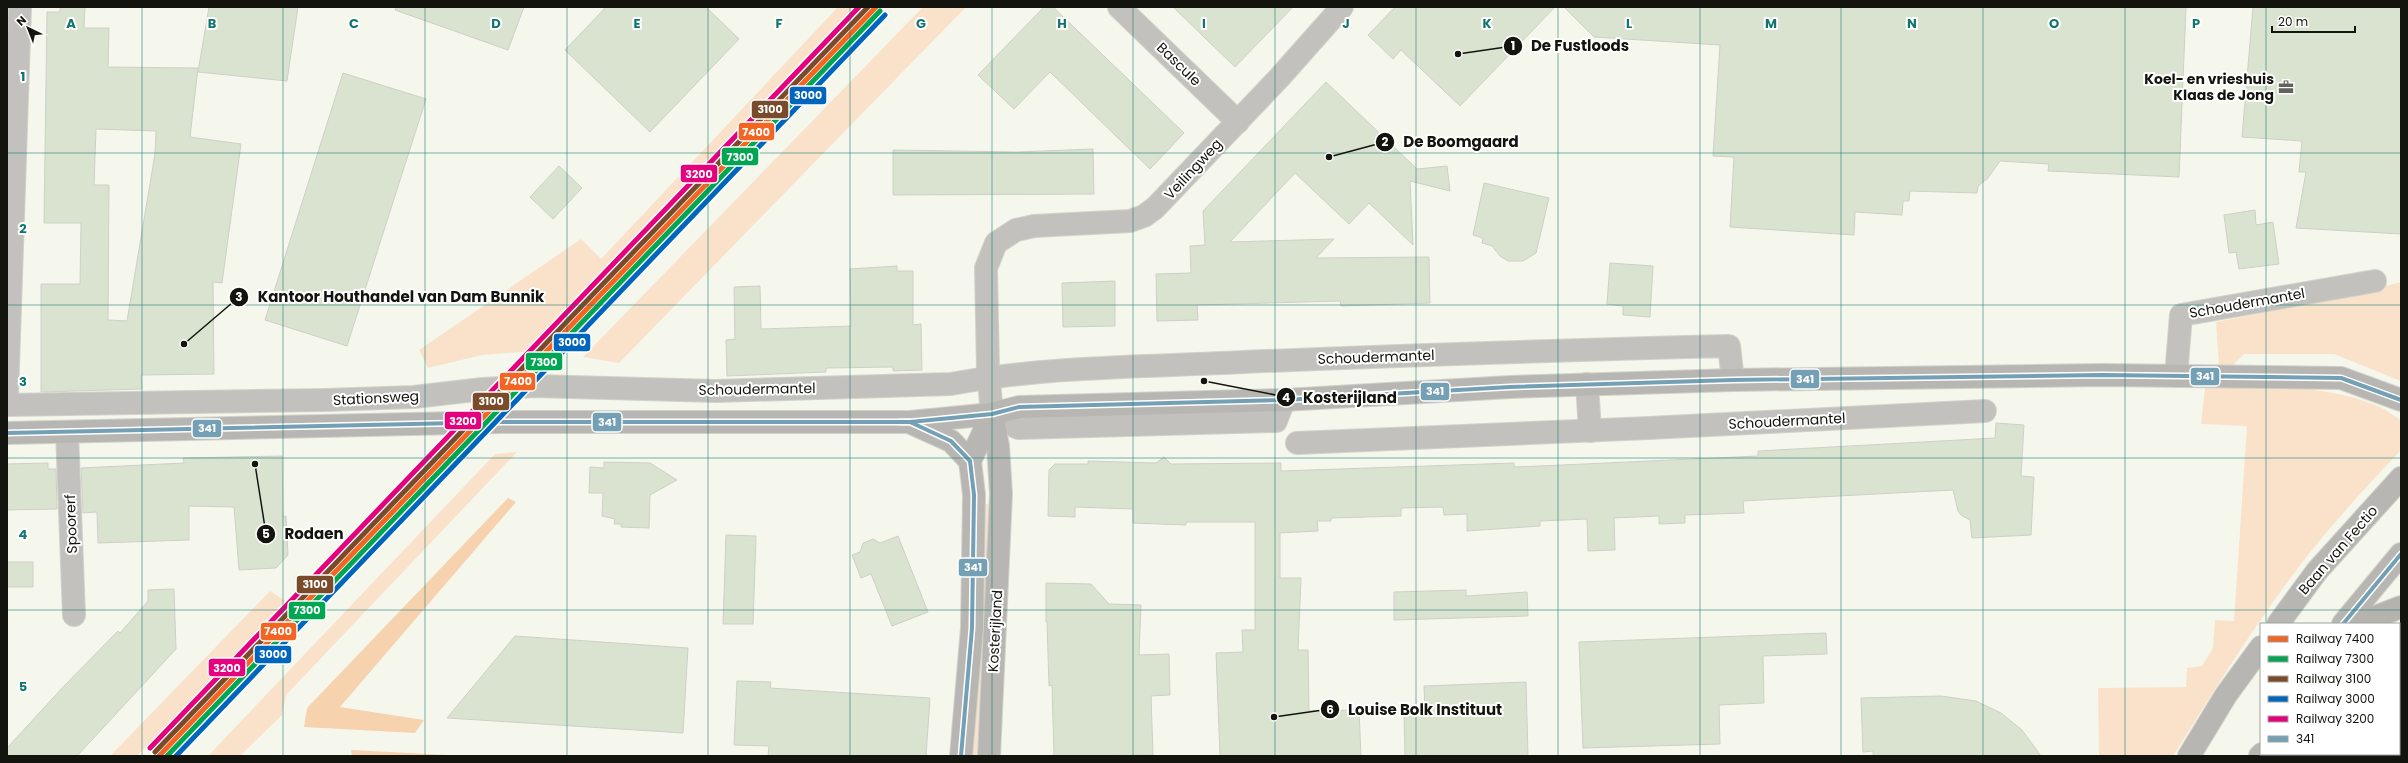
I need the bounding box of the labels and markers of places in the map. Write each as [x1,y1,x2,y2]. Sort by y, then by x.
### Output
callout: De Fustloods [1503,32,1637,59]
place label: Koel- en vrieshuis Klaas de Jong [2144,69,2274,105]
office icon: Koel- en vrieshuis Klaas de Jong [2277,78,2295,96]
callout: De Boomgaard [1375,128,1526,155]
callout: Kantoor Houthandel van Dam Bunnik [229,283,552,310]
callout: Kosterijland [1276,384,1405,411]
callout: Rodaen [256,520,351,547]
callout: Louise Bolk Instituut [1320,696,1510,723]

